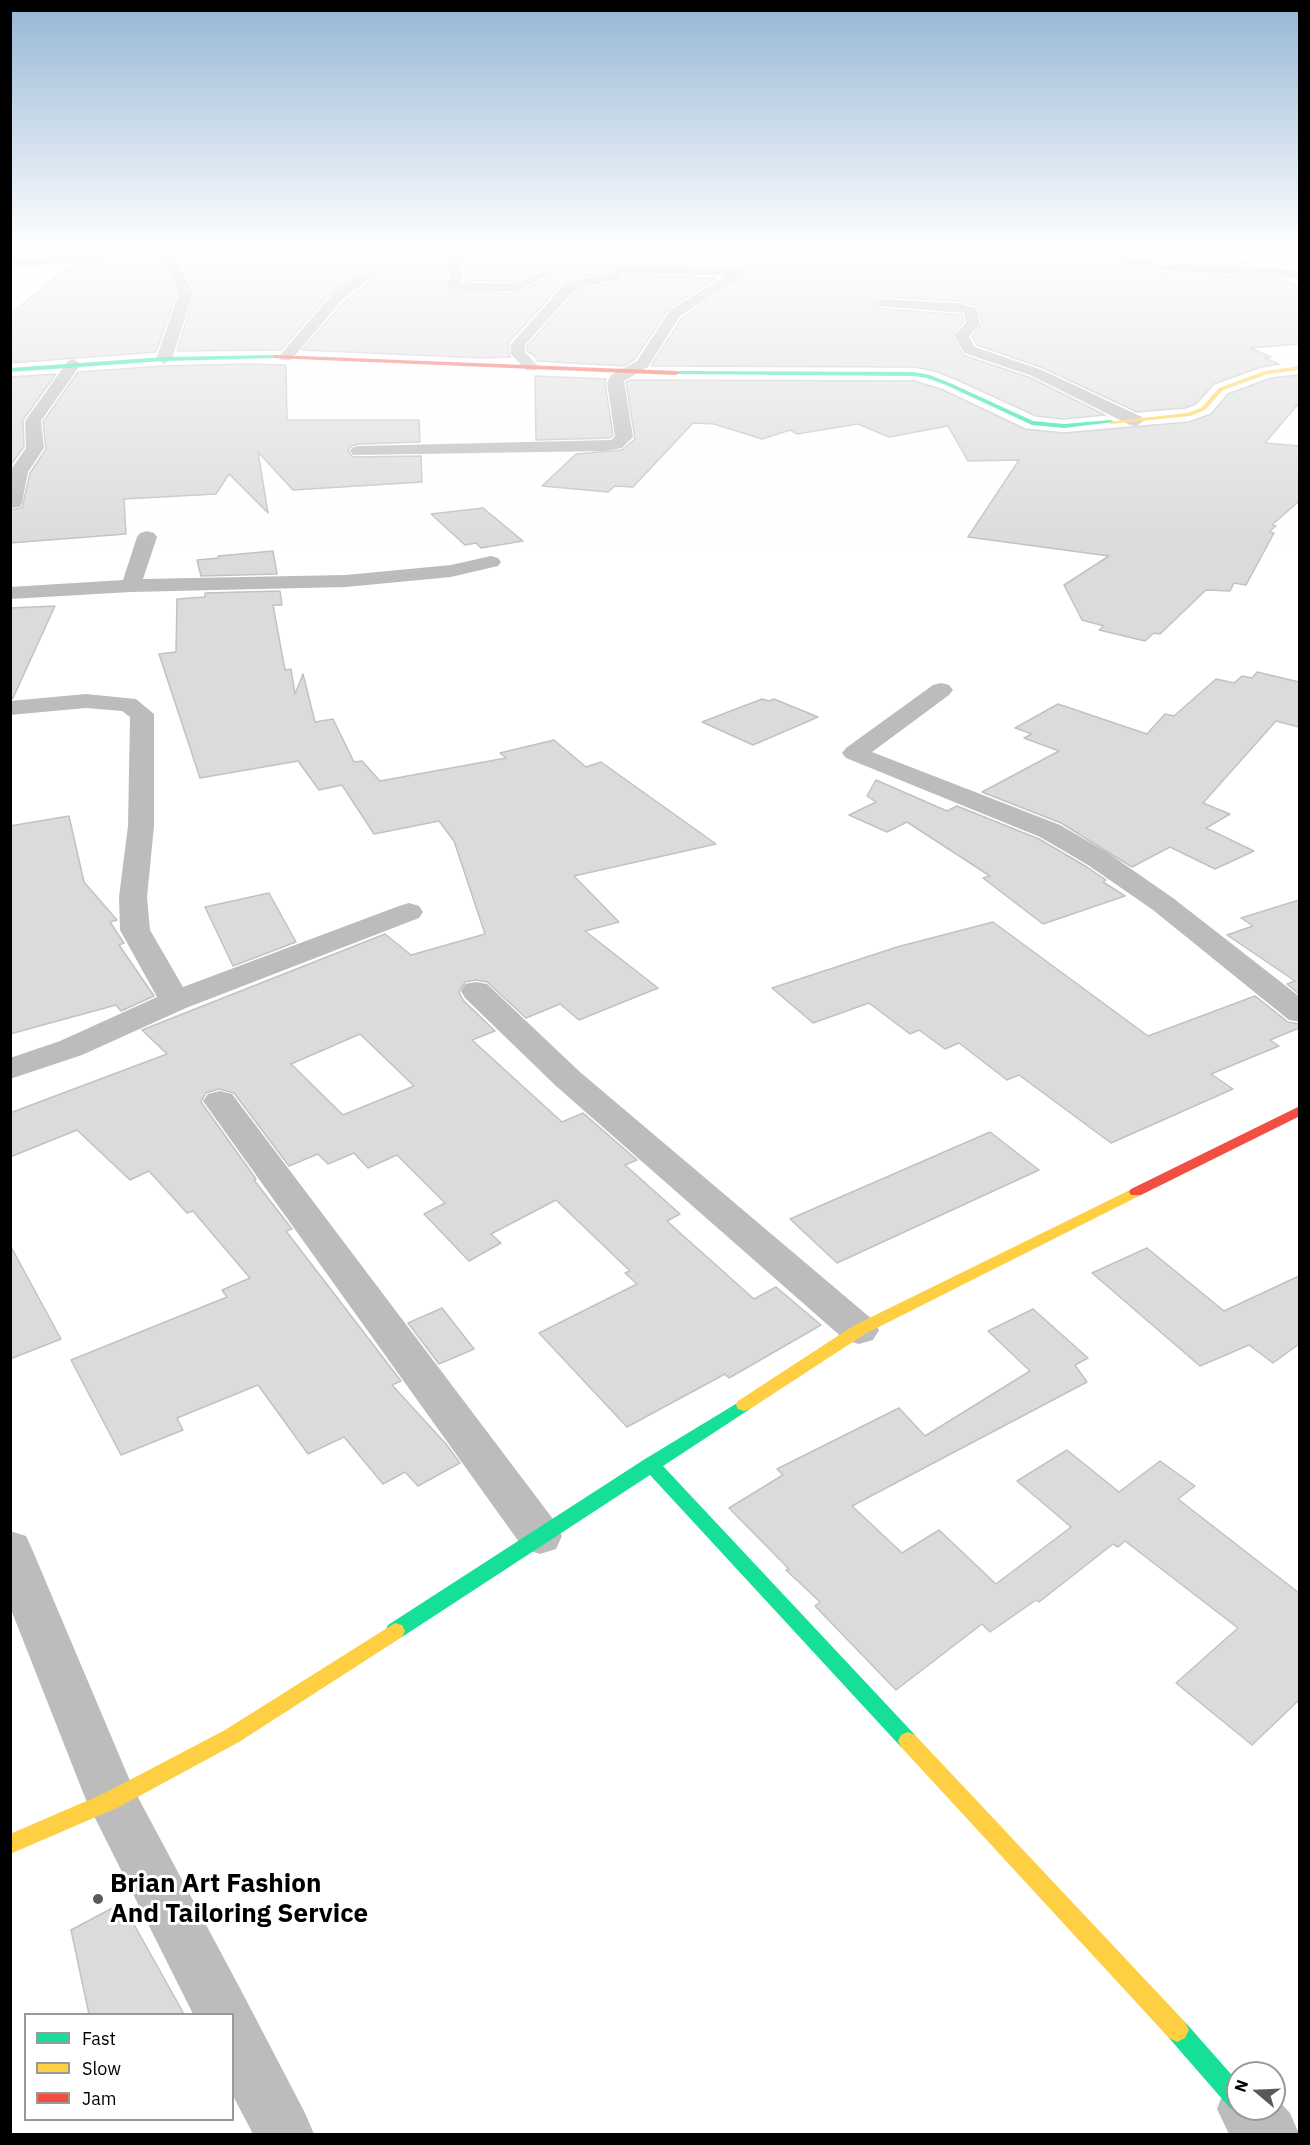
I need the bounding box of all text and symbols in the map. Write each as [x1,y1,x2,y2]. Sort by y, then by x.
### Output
place label: Brian Art Fashion And Tailoring Service [110,1868,368,1930]
marker: Brian Art Fashion And Tailoring Service [91,1892,105,1906]
legend [24,2013,234,2121]
text: Fast [82,2027,116,2050]
text: Slow [82,2057,121,2080]
north arrow [1226,2061,1286,2121]
text: N [1230,2077,1252,2095]
text: Jam [82,2087,117,2110]

